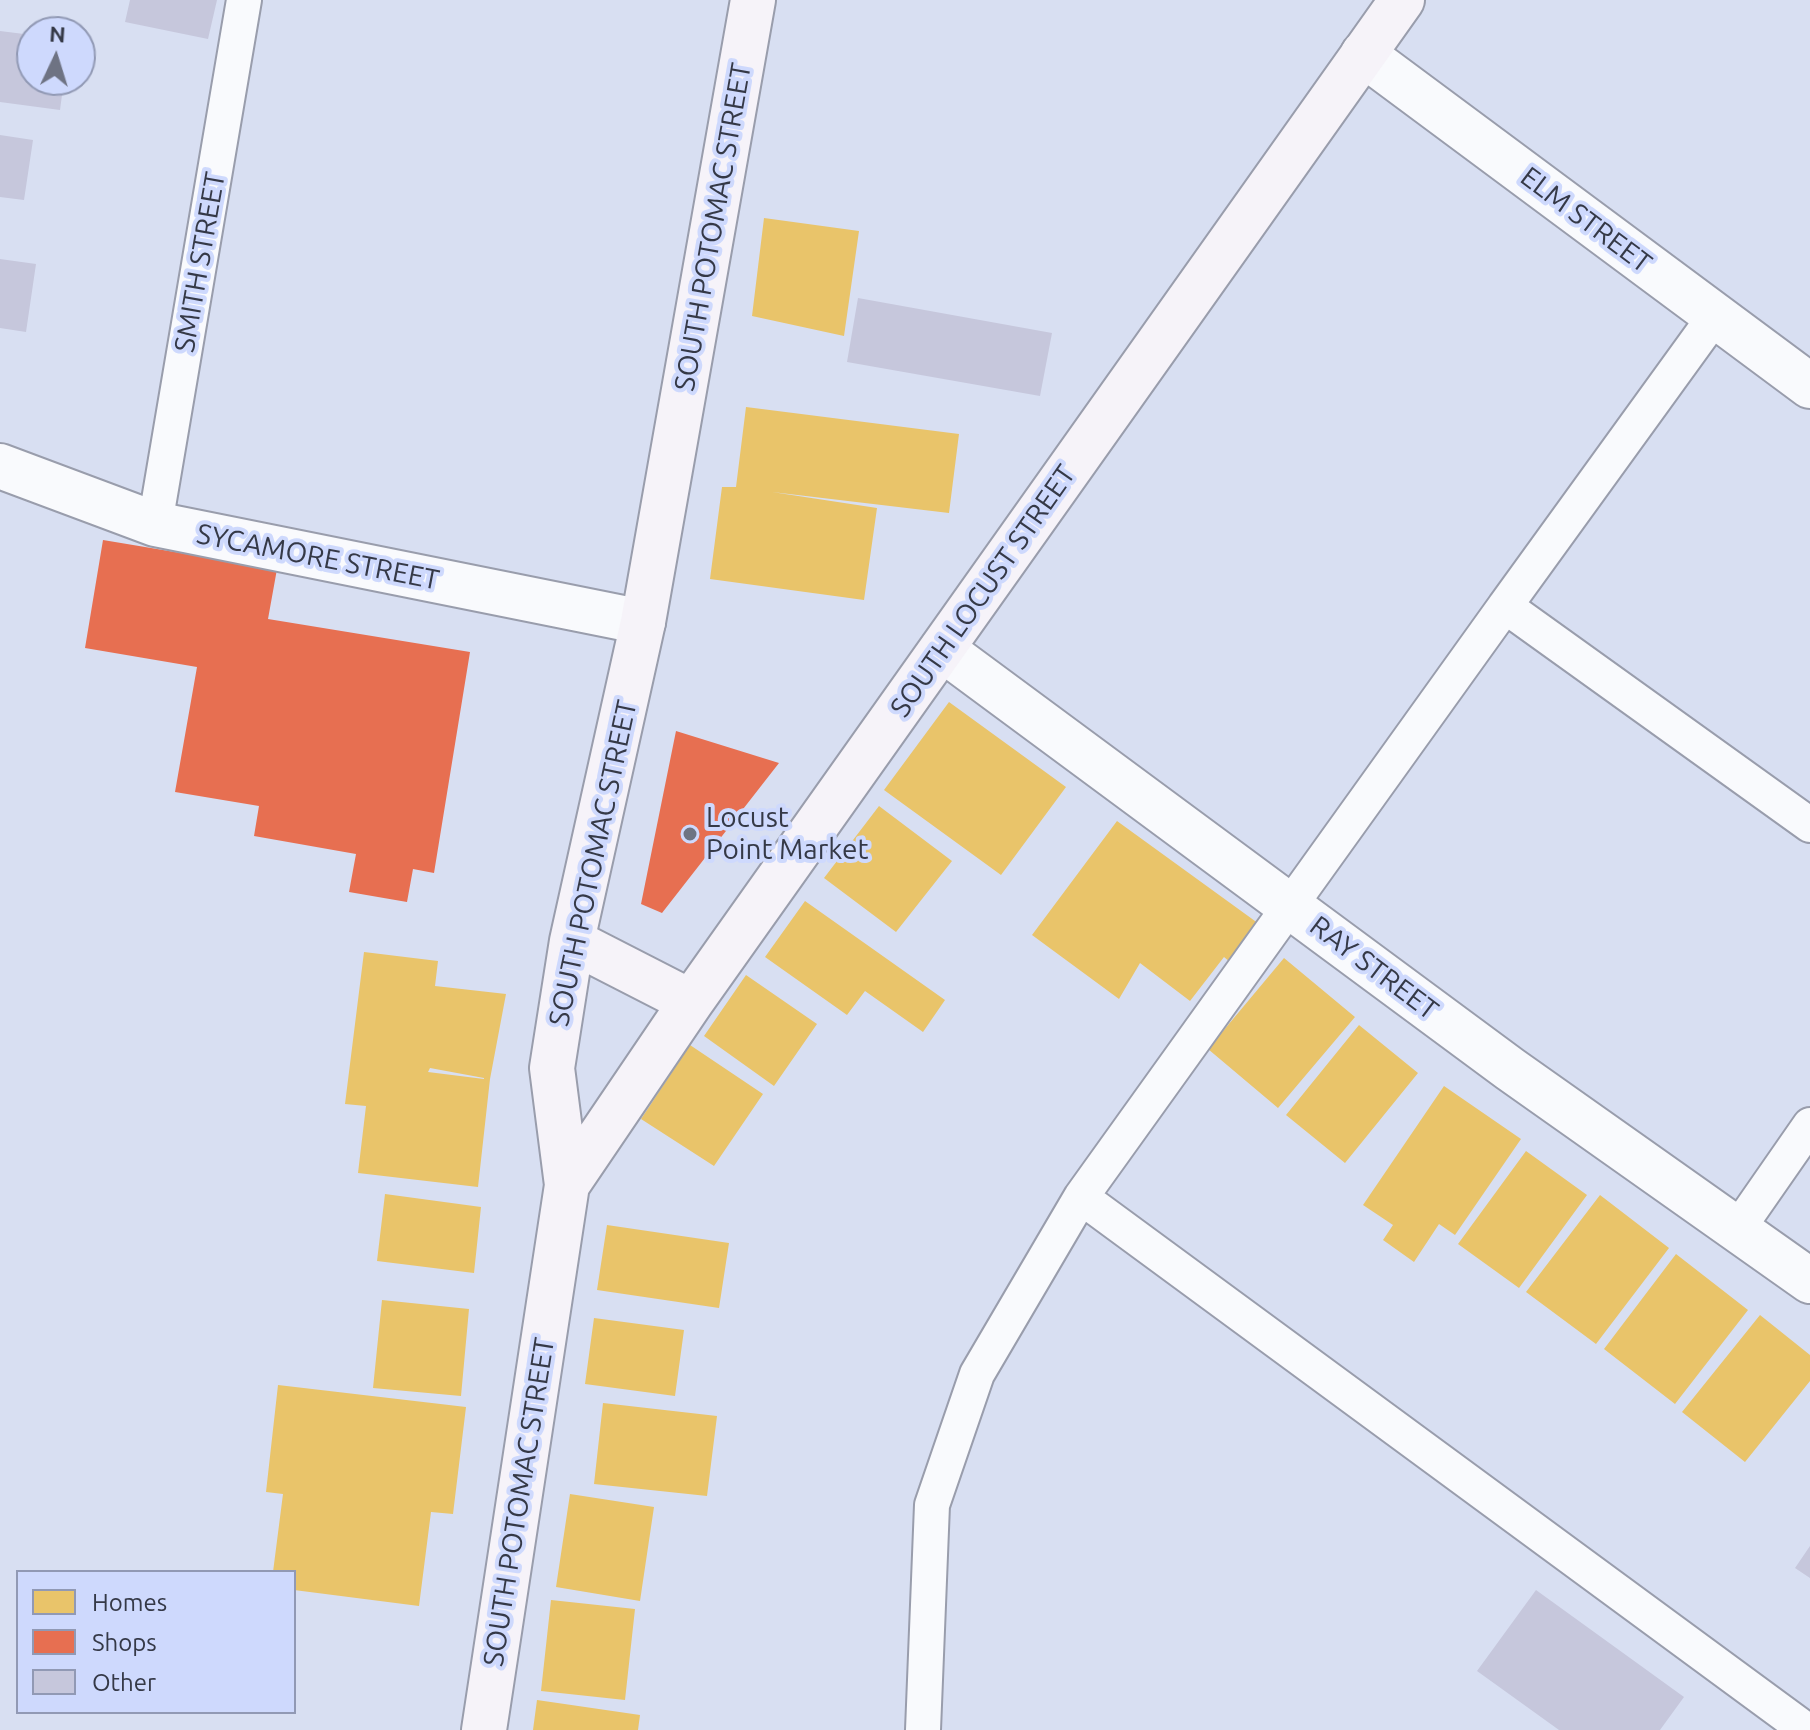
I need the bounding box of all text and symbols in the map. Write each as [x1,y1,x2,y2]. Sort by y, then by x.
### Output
north arrow [16,16,96,96]
text: N [48,21,67,47]
street label: SOUTH POTOMAC STREET [668,60,758,394]
street label: ELM STREET [1514,160,1658,280]
street label: SMITH STREET [168,169,232,355]
street label: SOUTH LOCUST STREET [883,459,1083,723]
street label: SYCAMORE STREET [194,517,442,597]
street label: SOUTH POTOMAC STREET [542,697,644,1029]
place label: Locust Point Market [706,801,868,867]
marker: Locust Point Market [681,825,699,843]
street label: RAY STREET [1303,909,1445,1027]
street label: SOUTH POTOMAC STREET [476,1335,562,1669]
legend [16,1570,296,1714]
text: Homes [92,1589,167,1616]
text: Shops [92,1629,157,1656]
text: Other [92,1669,156,1696]

